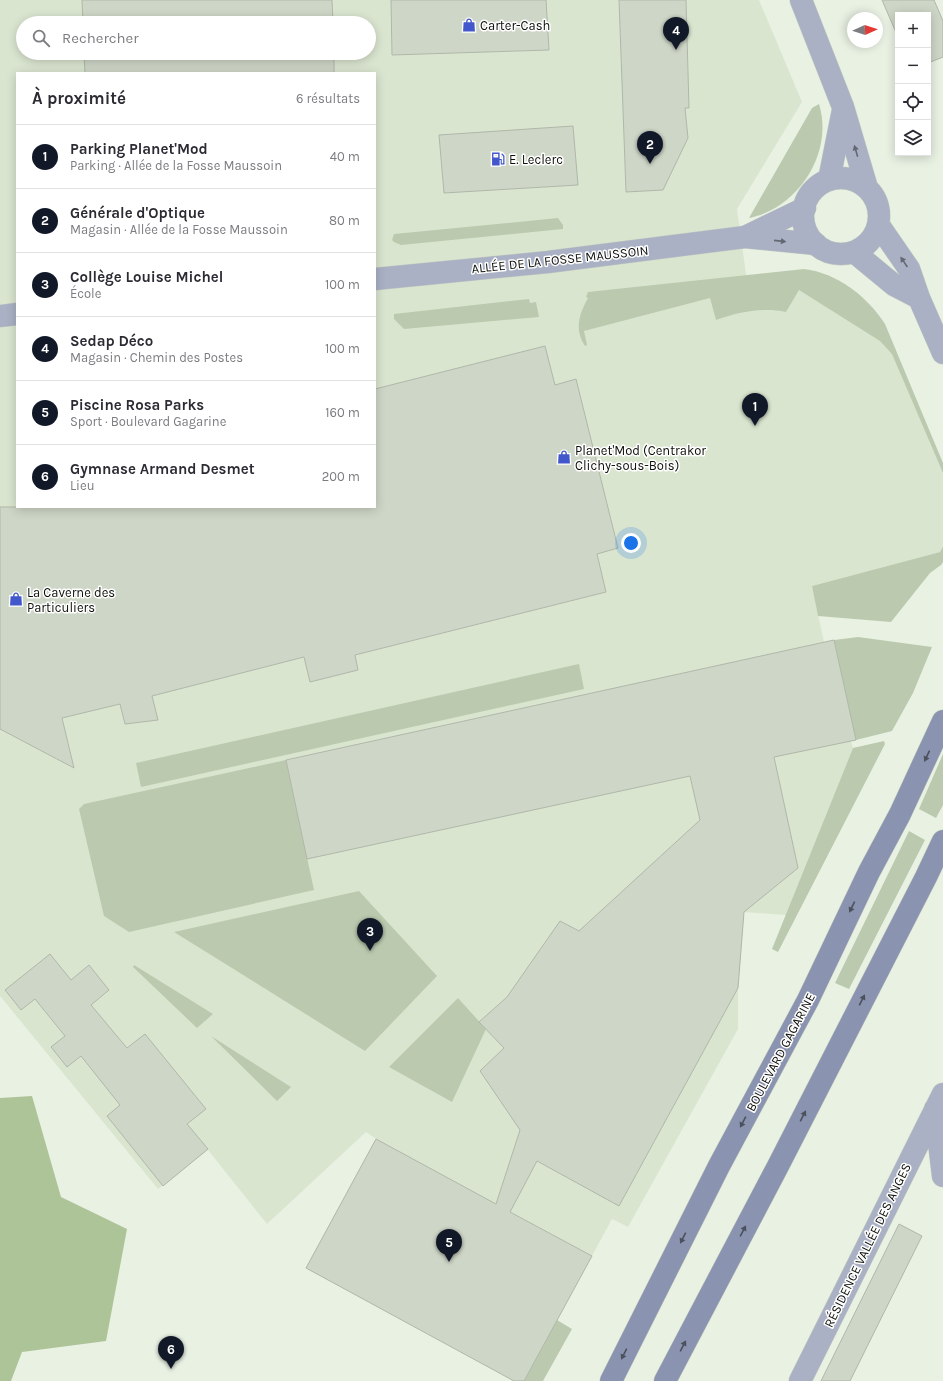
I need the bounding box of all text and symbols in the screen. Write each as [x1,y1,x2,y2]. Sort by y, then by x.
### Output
north arrow [847,12,883,48]
map controls [895,12,931,156]
button: + [895,12,931,48]
search box [16,16,376,60]
shop icon: Carter-Cash [461,17,477,33]
pin: 4 [663,17,689,50]
place label: Carter-Cash [480,18,550,33]
icon: search [30,27,52,49]
text: Rechercher [62,29,139,47]
button: − [895,48,931,84]
button: locate [895,84,931,120]
text: À proximité [32,88,126,108]
text: 6 résultats [296,91,360,106]
button: layers [895,120,931,156]
pin: 2 [637,131,663,164]
text: Parking Planet'Mod [70,140,208,158]
one-way arrow [853,144,859,156]
text: 1 [43,149,47,164]
text: 40 m [330,149,360,164]
fuel station icon: E. Leclerc [490,151,506,167]
place label: E. Leclerc [509,152,563,167]
text: Parking · Allée de la Fosse Maussoin [70,158,282,173]
text: Générale d'Optique [70,204,205,222]
text: 2 [41,213,49,228]
text: 80 m [329,213,360,228]
text: Magasin · Allée de la Fosse Maussoin [70,222,288,237]
one-way arrow [774,237,786,244]
street label: ALLÉE DE LA FOSSE MAUSSOIN [471,241,649,276]
one-way arrow [900,257,908,267]
text: Collège Louise Michel [70,268,223,286]
text: 3 [41,277,49,292]
text: 100 m [325,277,360,292]
text: École [70,286,101,301]
text: Sedap Déco [70,332,153,350]
text: 4 [41,341,49,356]
text: 100 m [325,341,360,356]
text: Magasin · Chemin des Postes [70,350,243,365]
pin: 1 [742,393,768,426]
text: Piscine Rosa Parks [70,396,204,414]
text: 5 [41,405,49,420]
text: 160 m [325,405,360,420]
text: Sport · Boulevard Gagarine [70,414,226,429]
place label: Planet'Mod (Centrakor Clichy-sous-Bois) [575,443,706,473]
shop icon: Planet'Mod (Centrakor Clichy-sous-Bois) [556,449,572,465]
text: Gymnase Armand Desmet [70,460,255,478]
text: 6 [41,469,49,484]
text: 200 m [322,469,360,484]
text: Lieu [70,478,95,493]
your location [621,533,641,553]
place label: La Caverne des Particuliers [27,585,115,615]
shop icon: La Caverne des Particuliers [8,591,24,607]
one-way arrow [924,750,930,762]
one-way arrow [849,901,855,912]
pin: 3 [357,918,383,951]
street label: BOULEVARD GAGARINE [743,991,818,1114]
one-way arrow [859,994,865,1006]
one-way arrow [800,1110,806,1122]
one-way arrow [739,1117,746,1128]
street label: RÉSIDENCE VALLÉE DES ANGES [819,1160,914,1330]
one-way arrow [740,1226,747,1237]
pin: 5 [436,1229,462,1262]
one-way arrow [680,1232,686,1244]
pin: 6 [158,1336,184,1369]
one-way arrow [679,1341,686,1352]
one-way arrow [621,1348,628,1360]

